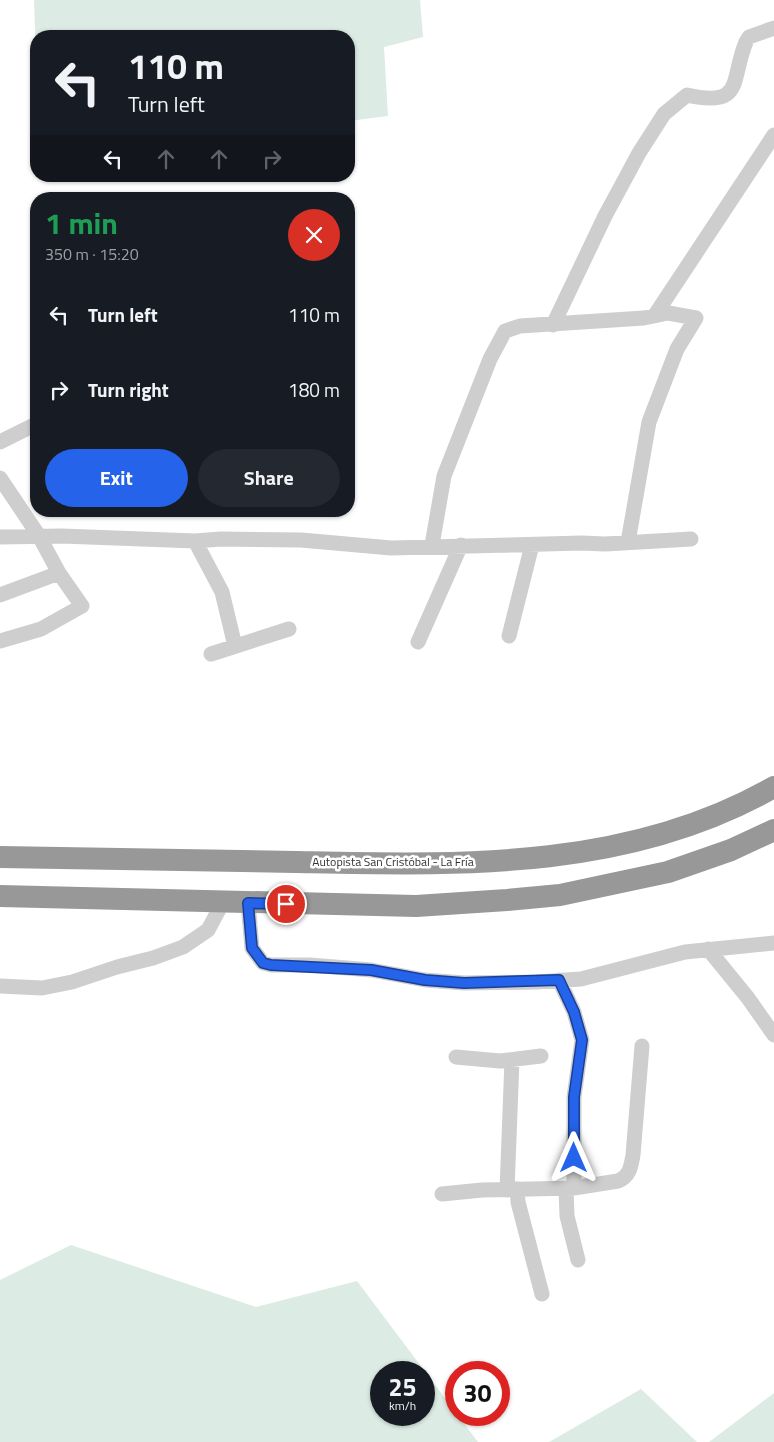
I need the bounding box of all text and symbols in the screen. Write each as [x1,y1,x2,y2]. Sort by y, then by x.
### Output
text: 110 m [128,39,224,93]
icon: left [45,50,110,115]
text: Turn left [128,87,205,121]
icon: left [99,145,127,173]
icon: ahead [152,145,180,173]
icon: ahead [205,145,233,173]
icon: right [258,145,286,173]
text: 1 min [45,200,118,246]
button: close [288,209,340,261]
text: 350 m · 15:20 [45,242,139,266]
text: Turn left [88,300,158,329]
text: 110 m [288,300,340,329]
icon: left [45,301,73,329]
text: Turn right [88,375,169,404]
text: 180 m [288,375,340,404]
icon: right [45,376,73,404]
button: Exit [45,449,188,507]
button: Share [198,449,340,507]
street label: Autopista San Cristóbal - La Fría [312,852,474,871]
pin [265,883,307,925]
icon: arrive [272,890,300,918]
position arrow [547,1131,599,1183]
speed limit sign: 30 [445,1361,510,1426]
text: 25 [388,1368,417,1406]
text: km/h [389,1396,416,1415]

